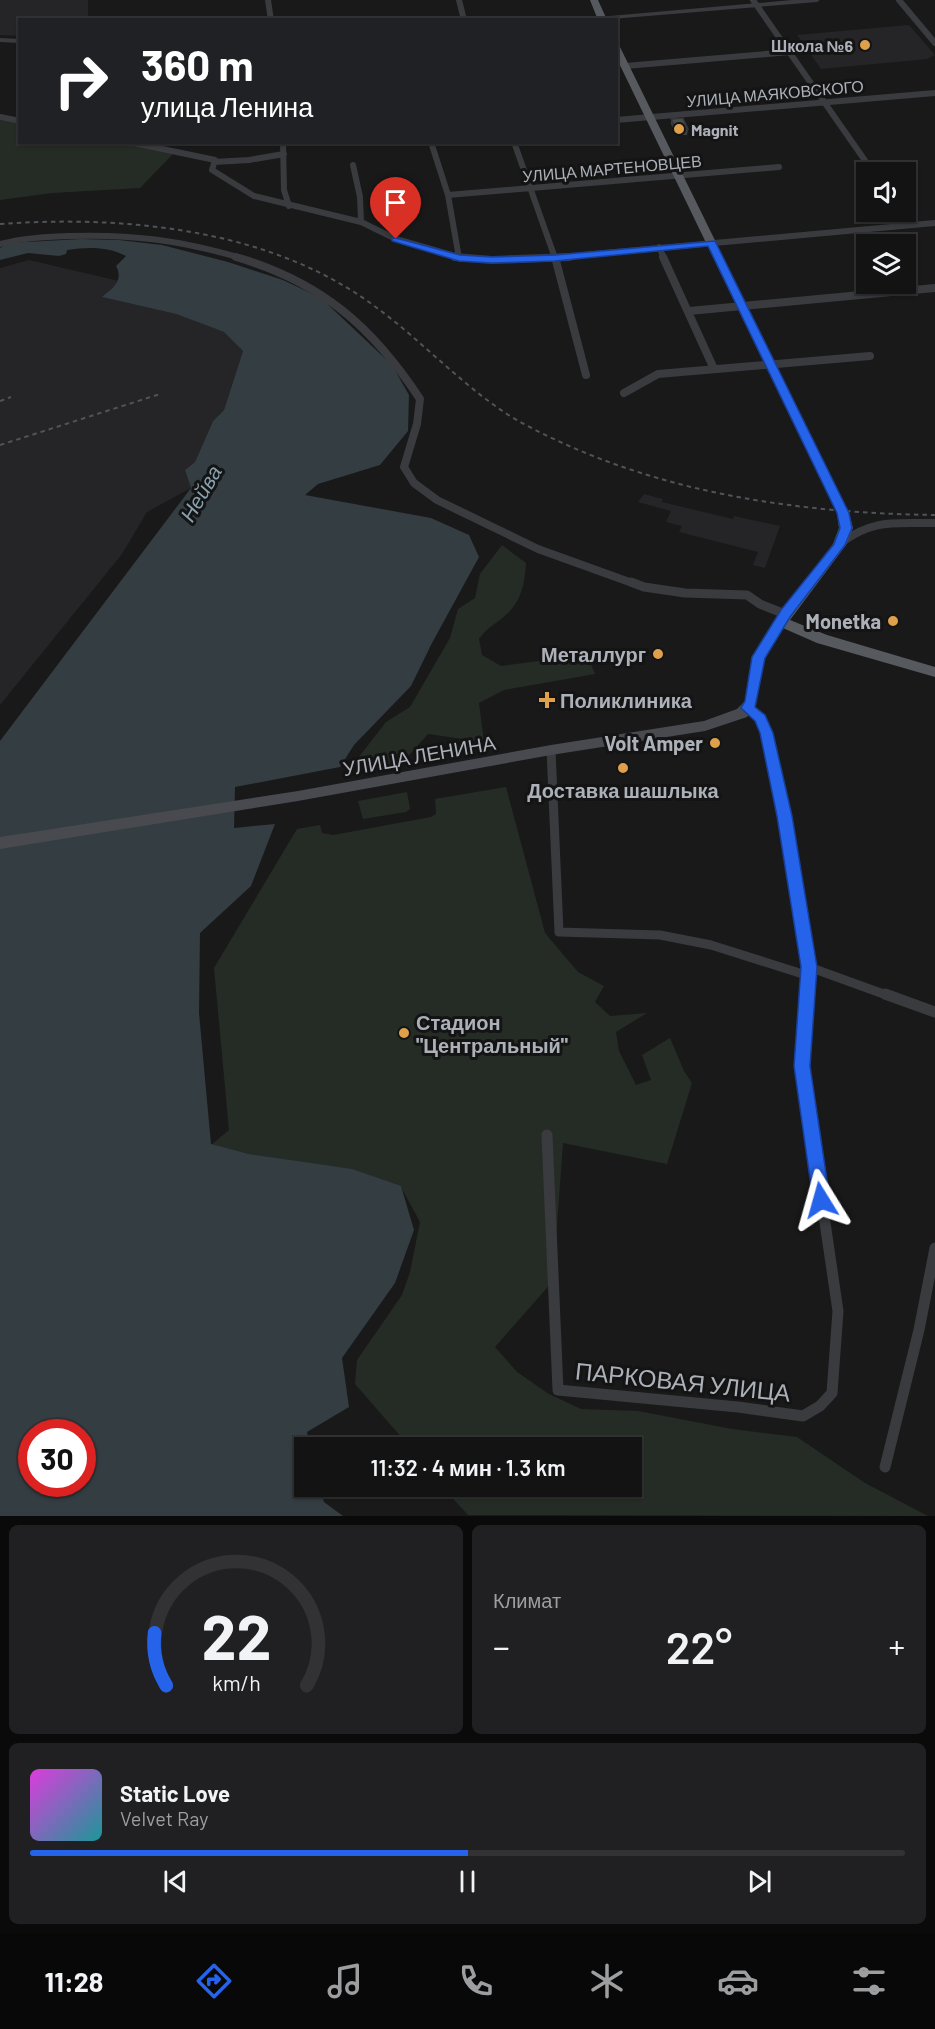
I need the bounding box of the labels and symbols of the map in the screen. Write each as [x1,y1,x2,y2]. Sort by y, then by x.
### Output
place label: Школа №6 [771,36,853,55]
marker: Школа №6 [858,38,872,52]
street label: УЛИЦА МАЯКОВСКОГО [686,76,864,110]
place label: Magnit [691,120,739,139]
marker: Magnit [672,122,686,136]
street label: УЛИЦА МАРТЕНОВЦЕВ [522,151,702,185]
pin [370,177,421,239]
water label: Нейва [174,460,226,526]
place label: Monetka [806,609,881,633]
marker: Monetka [886,614,900,628]
place label: Металлург [541,642,646,666]
marker: Металлург [651,647,665,661]
place label: Поликлиника [560,688,693,712]
marker: Поликлиника [538,691,556,709]
street label: УЛИЦА ЛЕНИНА [341,730,498,780]
place label: Volt Amper [604,731,703,755]
marker: Volt Amper [708,736,722,750]
marker: Доставка шашлыка [616,761,630,775]
place label: Доставка шашлыка [527,778,720,802]
place label: Стадион "Центральный" [416,1010,568,1057]
marker: Стадион "Центральный" [397,1026,411,1040]
position arrow [789,1168,853,1232]
street label: ПАРКОВАЯ УЛИЦА [574,1355,792,1407]
speed limit sign: 30 [18,1419,96,1497]

